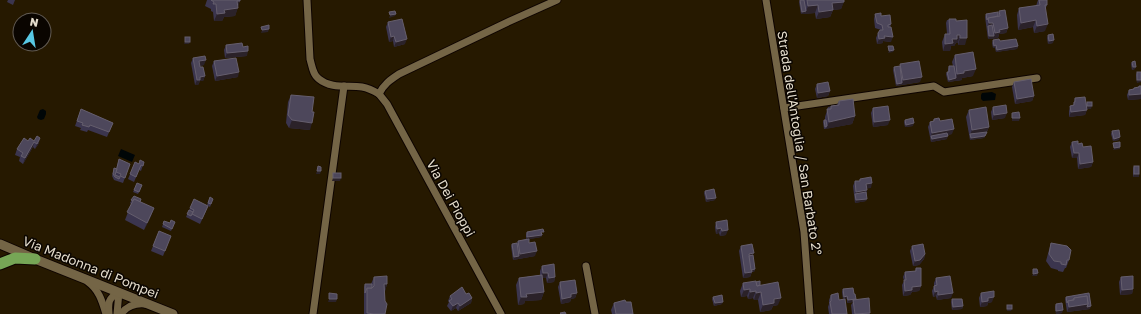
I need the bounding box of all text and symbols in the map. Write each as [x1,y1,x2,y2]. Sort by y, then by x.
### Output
north arrow [12,12,52,52]
text: N [29,15,40,29]
street label: Strada dell'Antoglia / San Barbato 2° [774,30,826,256]
street label: Via Dei Pioppi [423,157,479,239]
street label: Via Madonna di Pompei [21,232,161,302]

